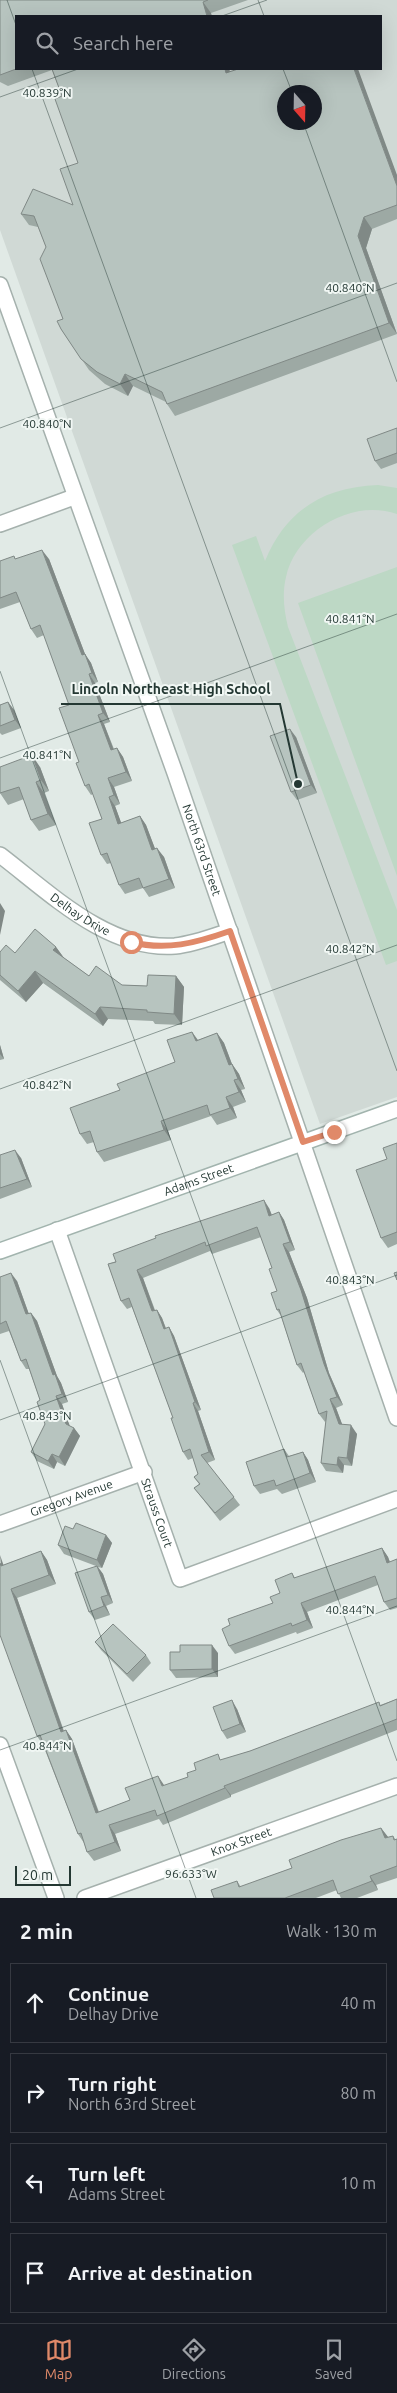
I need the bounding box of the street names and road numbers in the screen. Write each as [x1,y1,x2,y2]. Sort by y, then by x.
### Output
street label: North 63rd Street [180,803,224,898]
street label: Delhay Drive [48,890,112,938]
street label: Adams Street [162,1161,235,1198]
street label: Gregory Avenue [28,1477,114,1519]
street label: Strauss Court [139,1477,175,1549]
street label: Knox Street [209,1825,273,1858]

